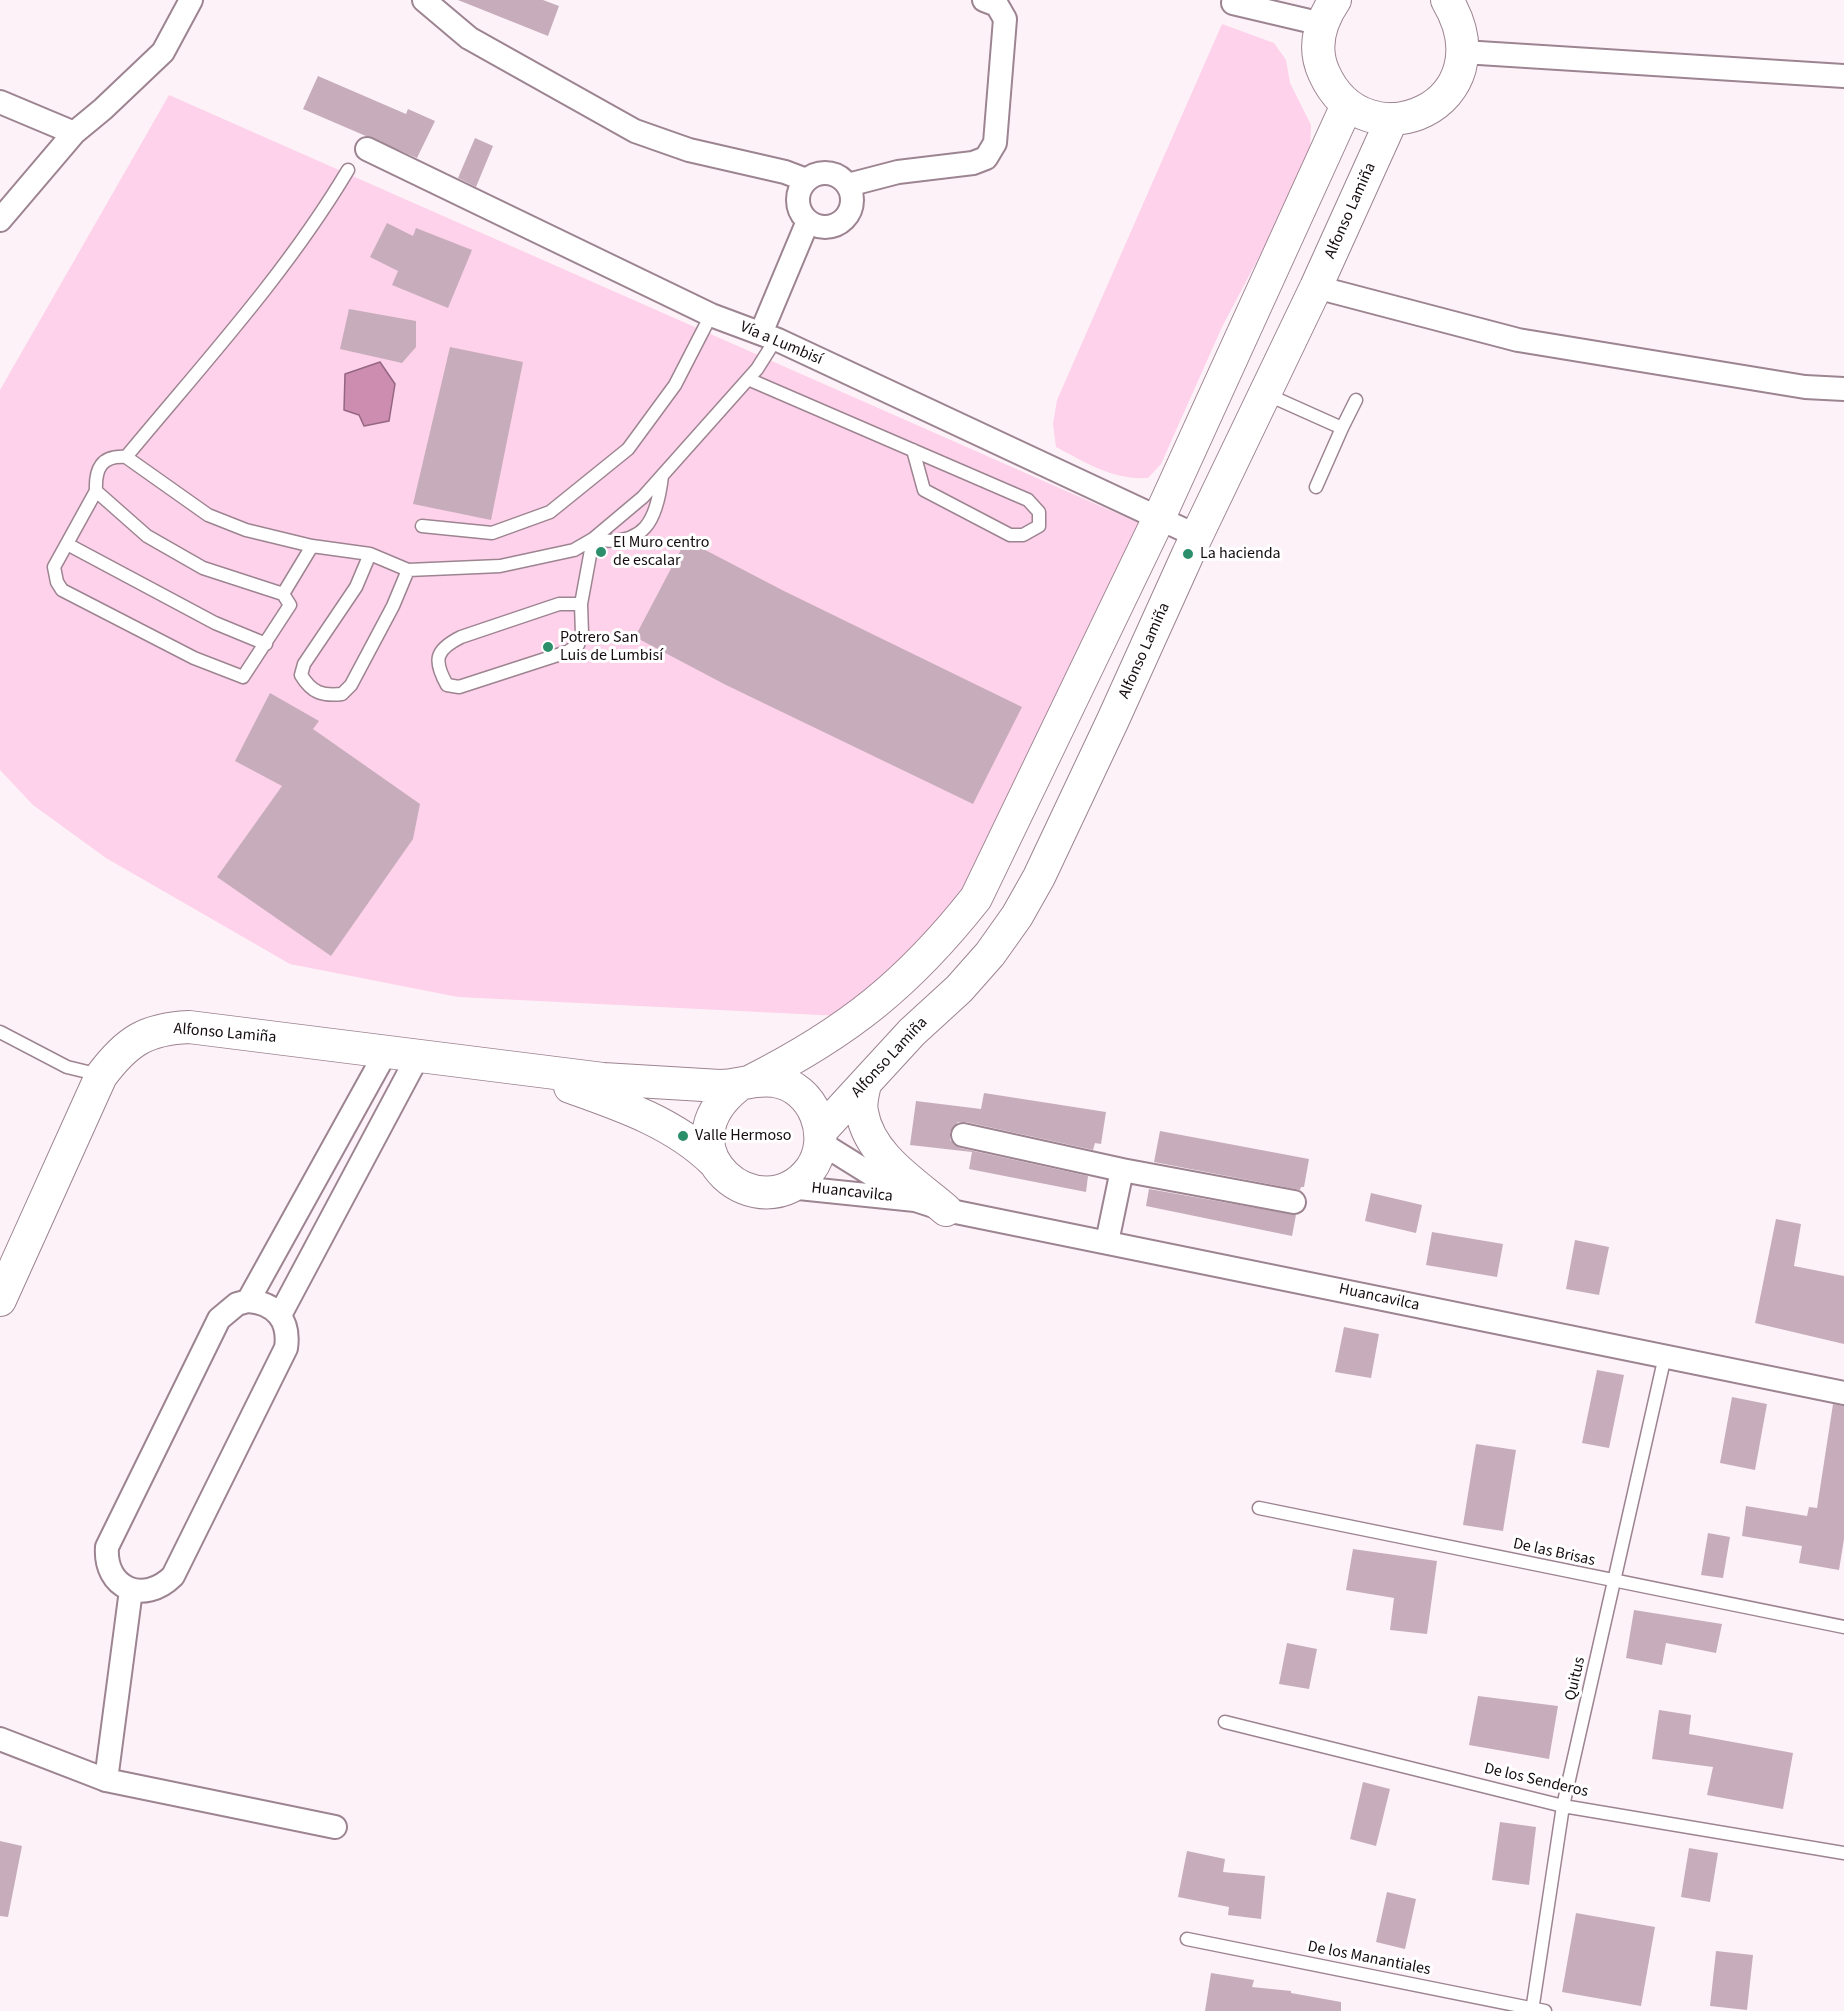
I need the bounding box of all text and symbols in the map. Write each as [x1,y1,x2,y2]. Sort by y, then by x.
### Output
street label: Alfonso Lamiña [1321,160,1381,262]
street label: Vía a Lumbisí [737,318,825,370]
place label: El Muro centro de escalar [613,533,709,571]
place label: La hacienda [1200,544,1281,564]
marker: El Muro centro de escalar [594,545,608,559]
marker: La hacienda [1181,547,1195,561]
street label: Alfonso Lamiña [1115,600,1175,702]
place label: Potrero San Luis de Lumbisí [560,628,663,666]
marker: Potrero San Luis de Lumbisí [541,640,555,654]
street label: Alfonso Lamiña [848,1014,932,1102]
street label: Alfonso Lamiña [173,1020,277,1048]
place label: Valle Hermoso [695,1126,791,1146]
marker: Valle Hermoso [676,1129,690,1143]
street label: Huancavilca [810,1179,894,1207]
street label: Huancavilca [1337,1280,1421,1316]
street label: De las Brisas [1511,1535,1597,1571]
street label: Quitus [1562,1655,1590,1703]
street label: De los Senderos [1482,1760,1590,1802]
street label: De los Manantiales [1306,1938,1432,1980]

